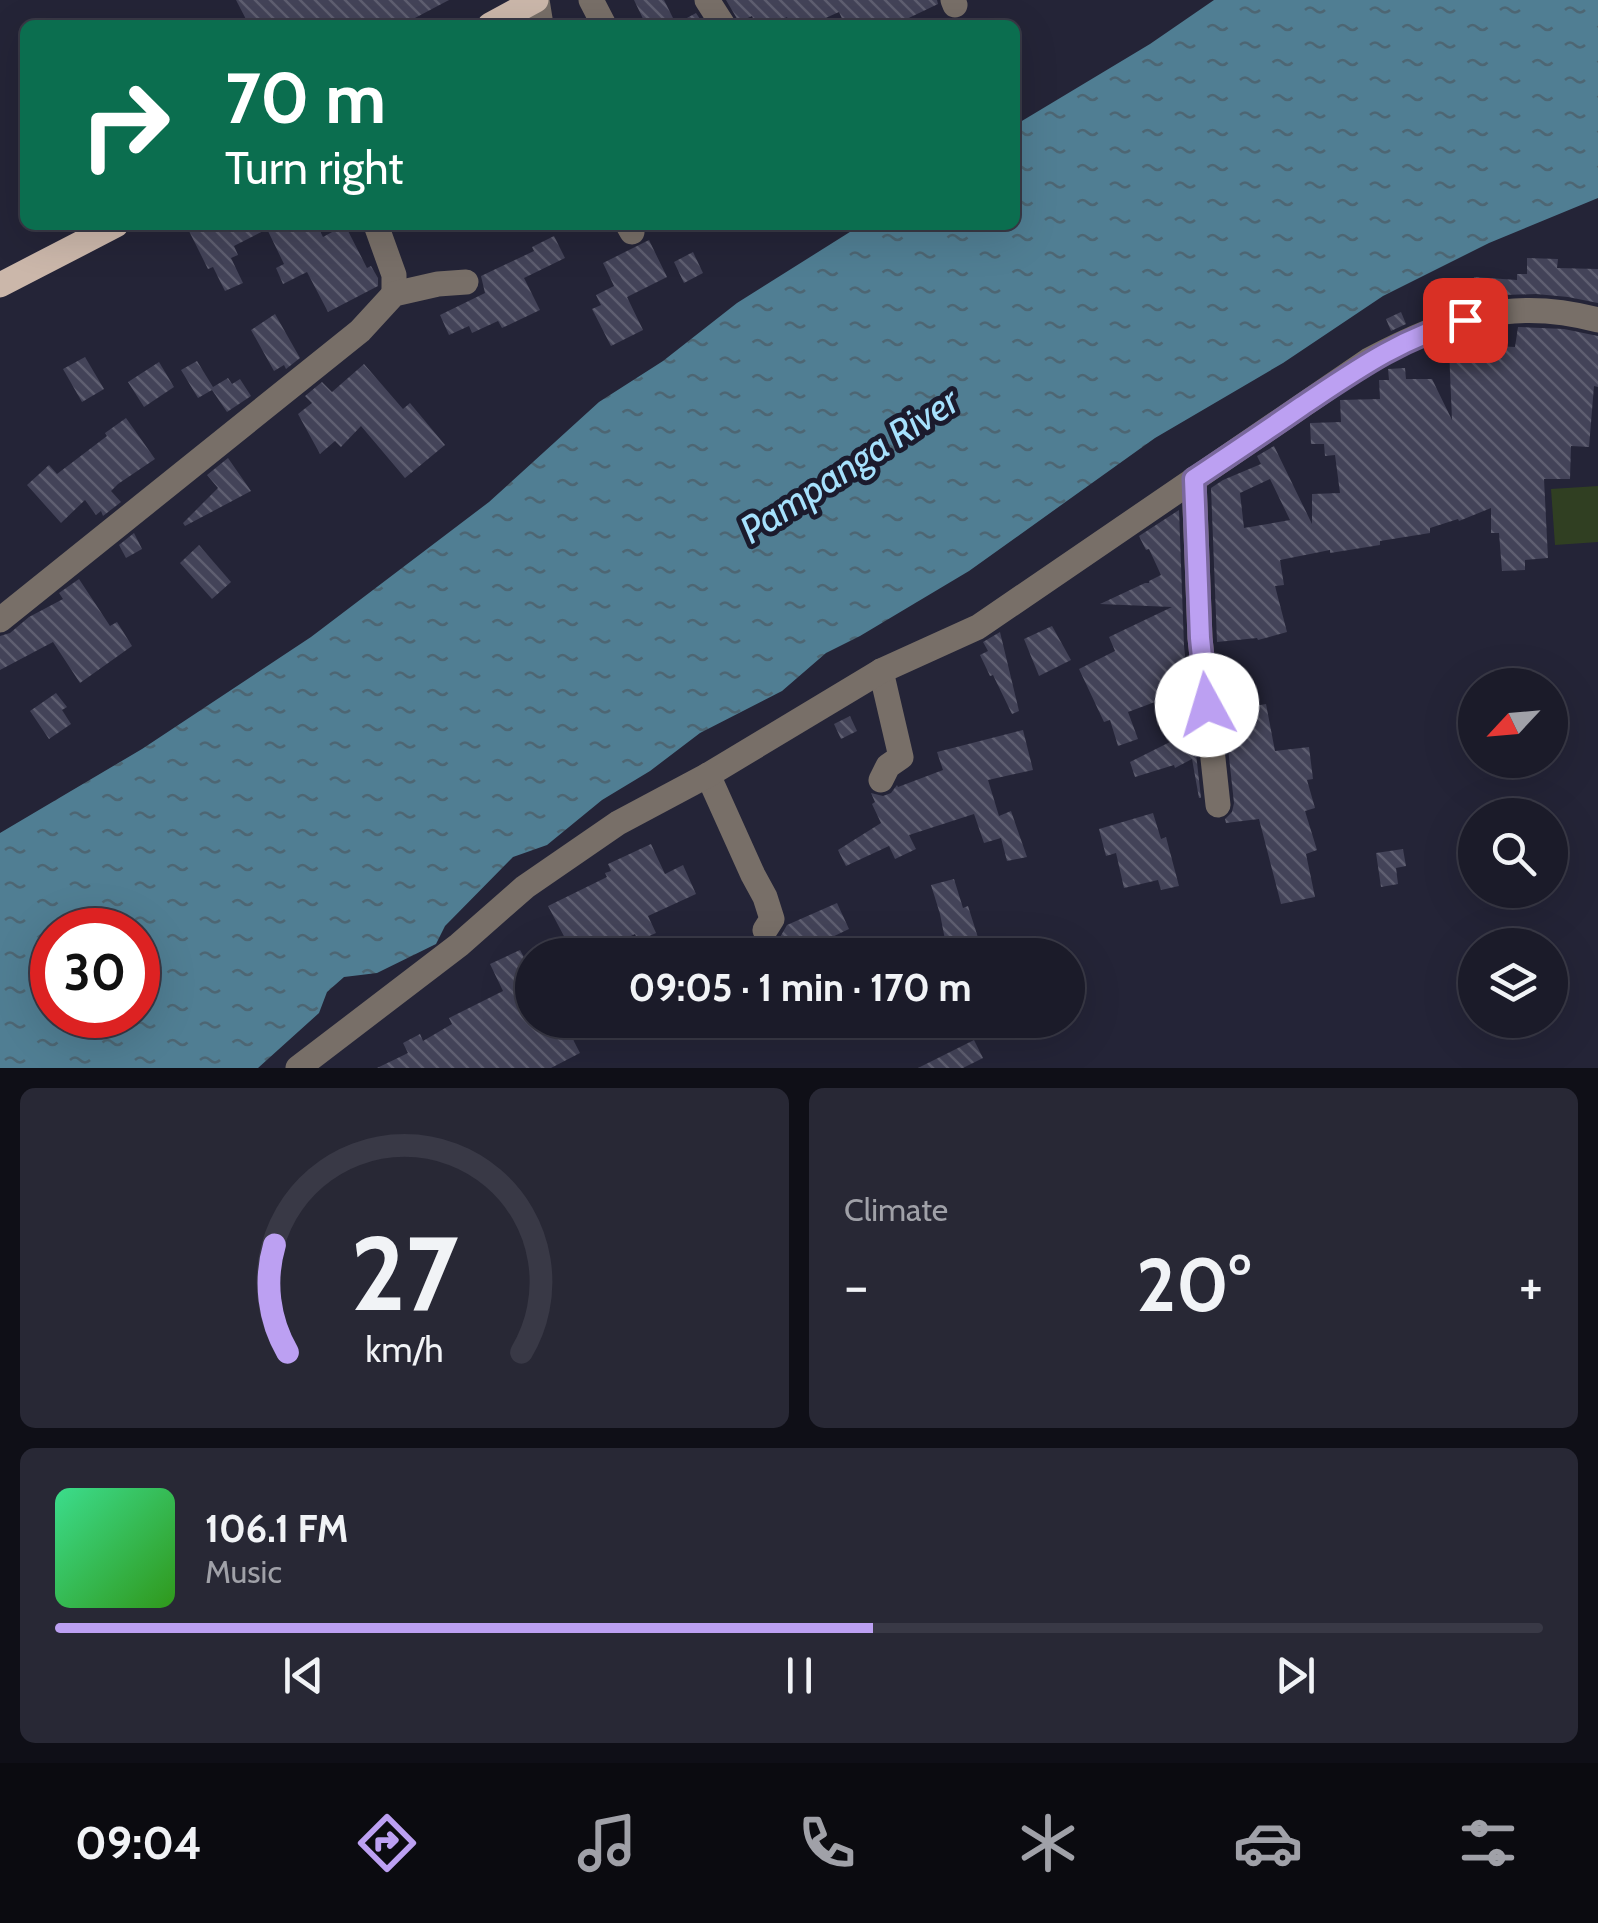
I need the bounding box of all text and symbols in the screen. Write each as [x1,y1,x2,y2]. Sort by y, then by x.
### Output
text: 70 m [225,55,386,141]
icon: right [60,60,190,190]
text: Turn right [225,141,404,195]
pin [1423,278,1508,363]
icon: arrive [1438,293,1493,348]
water label: Pampanga River [731,376,968,553]
position arrow [1155,653,1259,757]
north arrow [1458,668,1568,778]
map controls [1458,668,1568,1038]
button: search [1458,798,1568,908]
speed limit sign: 30 [30,908,160,1038]
button: layers [1458,928,1568,1038]
text: 09:05 · 1 min · 170 m [629,964,971,1011]
text: Climate [844,1190,948,1229]
text: 27 [350,1210,459,1336]
text: 20° [1136,1239,1251,1330]
text: − [844,1252,868,1319]
text: + [1519,1252,1543,1319]
text: km/h [365,1328,444,1371]
text: 106.1 FM [205,1505,349,1552]
text: Music [205,1552,282,1591]
icon: previous [276,1648,331,1703]
icon: pause [772,1648,827,1703]
icon: next [1268,1648,1323,1703]
icon: directions [352,1808,422,1878]
icon: music [572,1808,642,1878]
icon: phone [792,1808,862,1878]
icon: climate [1013,1808,1083,1878]
icon: car [1233,1808,1303,1878]
icon: filters [1453,1808,1523,1878]
text: 09:04 [75,1816,202,1870]

